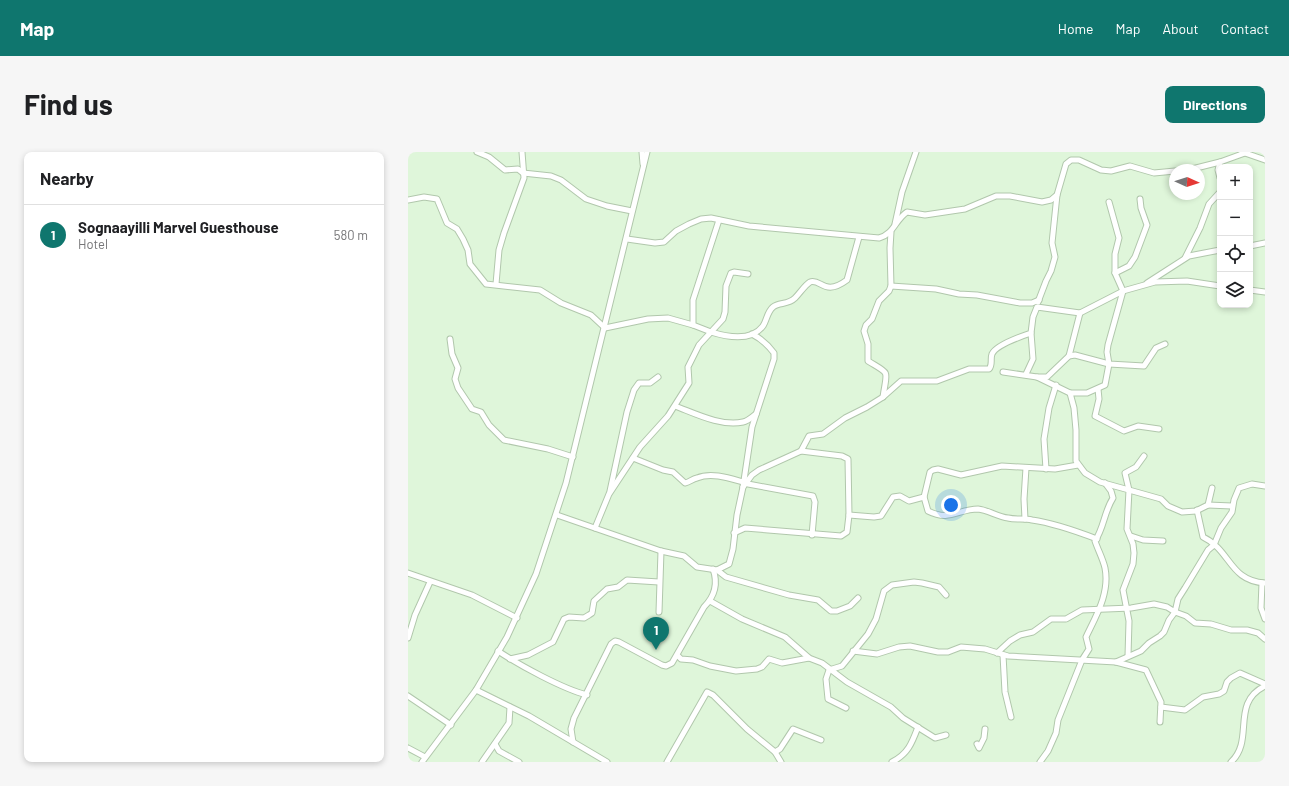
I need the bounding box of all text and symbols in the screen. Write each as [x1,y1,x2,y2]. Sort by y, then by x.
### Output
text: Map [20,17,54,40]
text: Home [1058,20,1094,37]
text: Map [1116,20,1140,37]
text: About [1162,20,1199,37]
text: Contact [1221,20,1269,37]
button: Directions [1165,86,1265,123]
text: Find us [24,87,113,121]
north arrow [1169,164,1205,200]
map controls [1217,164,1253,308]
button: + [1217,164,1253,200]
text: Nearby [40,168,94,188]
button: − [1217,200,1253,236]
text: Sognaayilli Marvel Guesthouse [78,218,279,236]
text: 1 [51,227,55,243]
text: 580 m [334,227,368,243]
text: Hotel [78,236,108,252]
button: locate [1217,236,1253,272]
button: layers [1217,272,1253,308]
your location [941,495,961,515]
pin: 1 [643,617,669,650]

